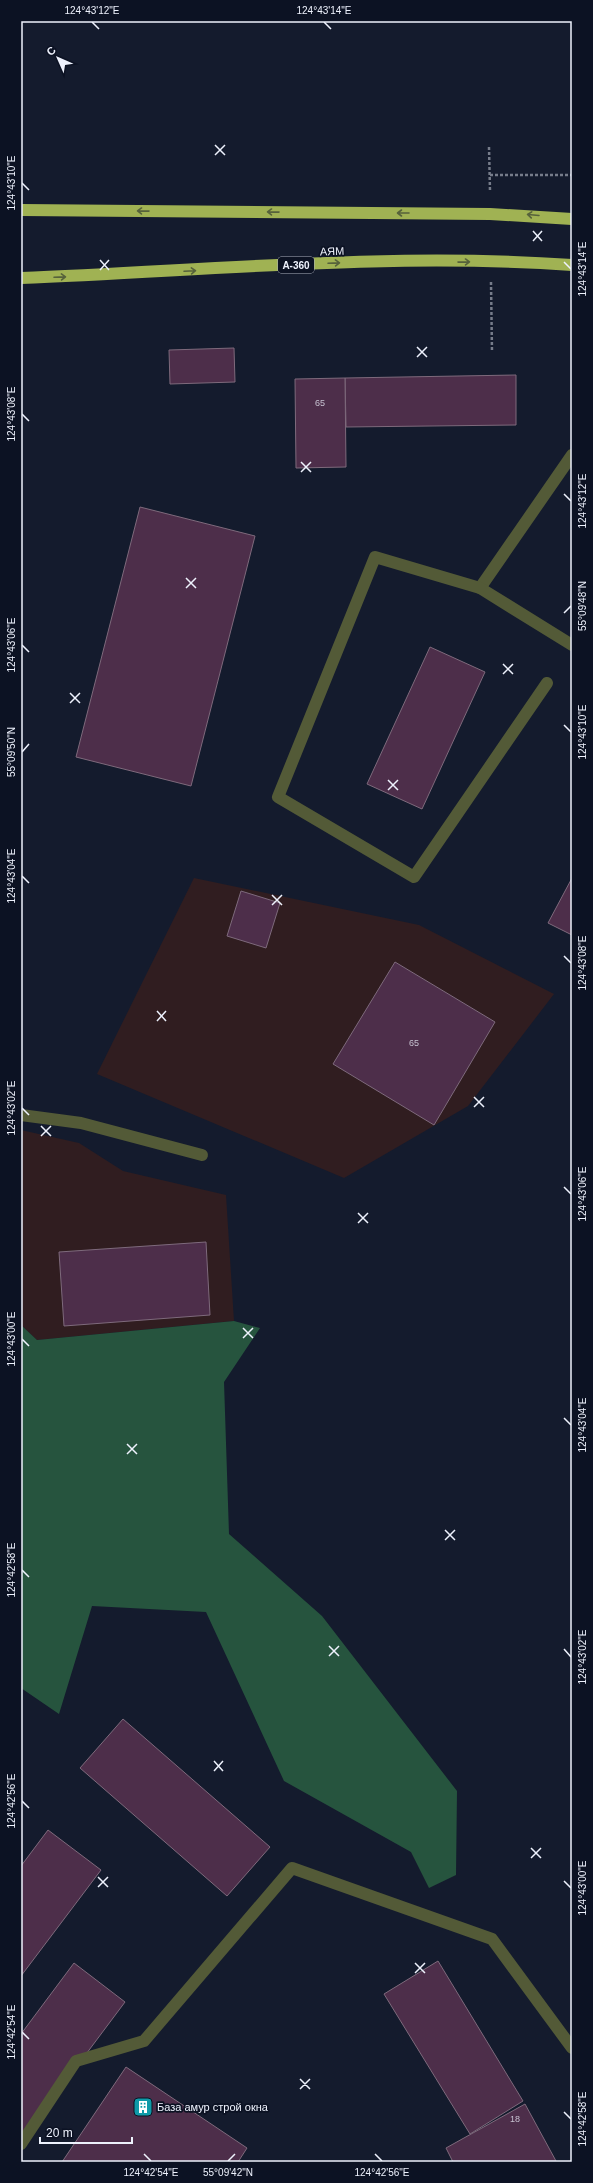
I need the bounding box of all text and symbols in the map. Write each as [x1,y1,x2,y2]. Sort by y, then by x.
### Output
text: 124°43'12"E [64,5,120,16]
text: 124°43'14"E [296,5,352,16]
north arrow [38,38,78,78]
text: С [44,44,58,58]
text: 124°43'10"E [6,155,17,211]
one-way arrow [137,207,150,215]
one-way arrow [267,208,280,216]
one-way arrow [397,209,410,217]
one-way arrow [527,212,540,219]
text: 124°43'14"E [577,241,588,297]
street label: АЯМ [320,245,344,257]
road number: А-360 [278,257,314,273]
one-way arrow [457,258,470,266]
one-way arrow [327,260,340,267]
one-way arrow [183,267,196,274]
one-way arrow [53,273,66,281]
text: 124°43'08"E [6,386,17,442]
house number: 65 [315,398,325,408]
text: 124°43'12"E [577,473,588,529]
text: 55°09'48"N [577,581,588,631]
text: 124°43'06"E [6,617,17,673]
text: 124°43'10"E [577,704,588,760]
text: 55°09'50"N [6,727,17,777]
text: 124°43'04"E [6,848,17,904]
text: 124°43'08"E [577,935,588,991]
house number: 65 [409,1038,419,1048]
text: 124°43'02"E [6,1080,17,1136]
text: 124°43'06"E [577,1166,588,1222]
text: 124°43'00"E [6,1311,17,1367]
text: 124°43'04"E [577,1397,588,1453]
text: 124°42'58"E [6,1542,17,1598]
text: 124°43'02"E [577,1629,588,1685]
text: 124°42'56"E [6,1773,17,1829]
text: 124°43'00"E [577,1860,588,1916]
text: 124°42'54"E [6,2004,17,2060]
text: 124°42'58"E [577,2091,588,2147]
building icon: База амур строй окна [132,2096,154,2118]
place label: База амур строй окна [157,2101,269,2113]
house number: 18 [510,2114,520,2124]
scale bar [40,2119,132,2145]
text: 20 m [46,2126,73,2140]
text: 124°42'54"E [123,2167,179,2178]
text: 55°09'42"N [203,2167,253,2178]
text: 124°42'56"E [354,2167,410,2178]

